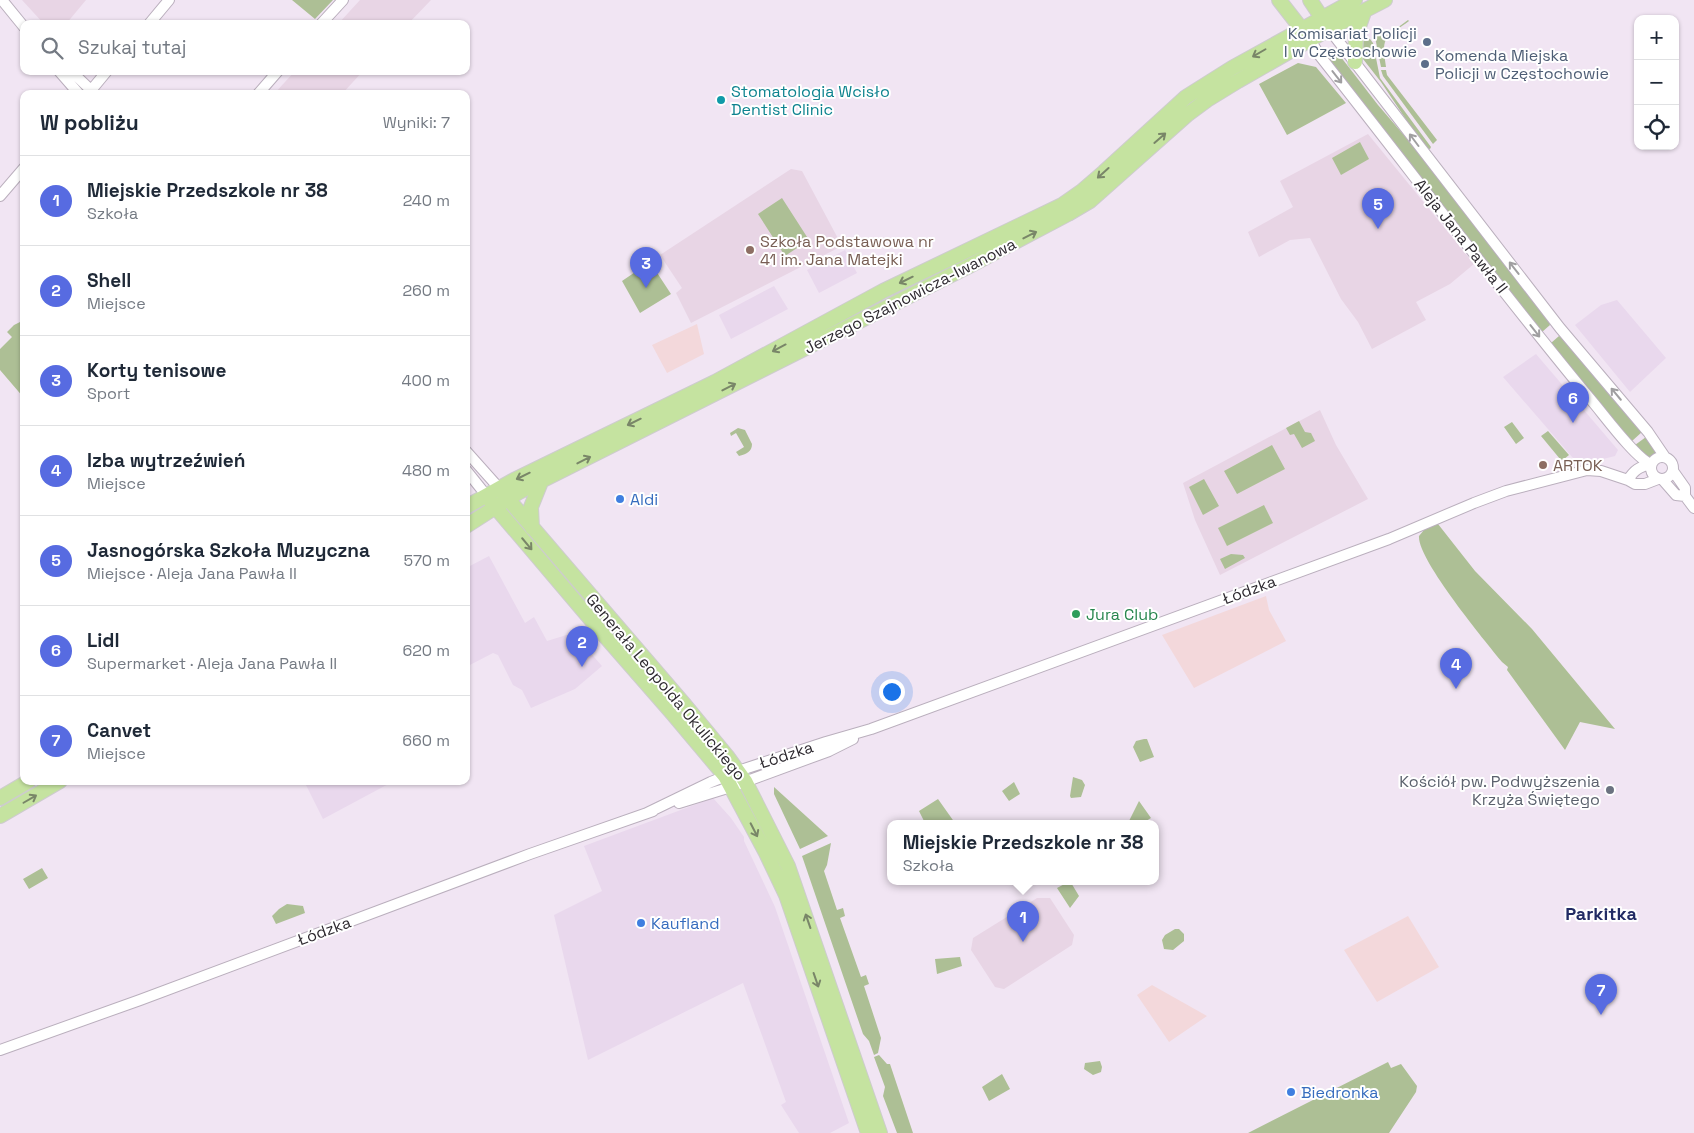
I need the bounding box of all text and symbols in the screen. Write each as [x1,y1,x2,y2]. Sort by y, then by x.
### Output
map controls [1634,15,1679,150]
button: + [1634,15,1679,60]
search box [20,20,470,75]
place label: Komisariat Policji I w Częstochowie [1284,23,1417,62]
icon: search [38,34,66,62]
text: Szukaj tutaj [78,35,186,60]
marker: Komisariat Policji I w Częstochowie [1421,36,1433,48]
place label: Komenda Miejska Policji w Częstochowie [1435,45,1609,84]
one-way arrow [1252,48,1267,58]
marker: Komenda Miejska Policji w Częstochowie [1419,58,1431,70]
button: − [1634,60,1679,105]
one-way arrow [1332,70,1342,84]
place label: Stomatologia Wcisło Dentist Clinic [731,81,890,120]
marker: Stomatologia Wcisło Dentist Clinic [715,94,727,106]
button: locate [1634,105,1679,150]
text: W pobliżu [40,109,139,136]
text: Wyniki: 7 [383,112,450,133]
one-way arrow [1154,133,1167,144]
one-way arrow [1409,134,1420,147]
one-way arrow [1097,167,1110,178]
street label: Aleja Jana Pawła II [1410,174,1512,298]
text: Miejskie Przedszkole nr 38 [87,178,328,203]
pin: 5 [1362,188,1394,229]
text: 1 [52,190,60,211]
text: 240 m [403,190,450,211]
text: Szkoła [87,203,138,224]
one-way arrow [1023,230,1038,240]
place label: Szkoła Podstawowa nr 41 im. Jana Matejki [760,231,934,270]
street label: Jerzego Szajnowicza-Iwanowa [801,233,1019,359]
marker: Szkoła Podstawowa nr 41 im. Jana Matejki [744,244,756,256]
pin: 3 [630,247,662,288]
one-way arrow [1508,262,1519,275]
text: Shell [87,268,131,293]
one-way arrow [898,275,913,285]
text: 2 [51,280,61,301]
text: 260 m [402,280,450,301]
text: Miejsce [87,293,146,314]
one-way arrow [1530,324,1540,338]
one-way arrow [772,343,787,353]
text: Korty tenisowe [87,358,226,383]
text: 3 [51,370,61,391]
text: 400 m [402,370,450,391]
one-way arrow [722,382,737,392]
pin: 6 [1557,382,1589,423]
text: Sport [87,383,130,404]
one-way arrow [1611,388,1622,401]
one-way arrow [627,417,642,427]
text: Izba wytrzeźwień [87,448,246,473]
one-way arrow [576,455,591,464]
place label: ARTOK [1553,455,1603,476]
marker: ARTOK [1537,459,1549,471]
text: 4 [51,460,61,481]
text: 480 m [402,460,450,481]
one-way arrow [516,471,531,481]
text: Miejsce [87,473,146,494]
place label: Aldi [630,489,658,510]
marker: Aldi [614,493,626,505]
text: Jasnogórska Szkoła Muzyczna [87,538,370,563]
one-way arrow [521,538,532,551]
text: 5 [51,550,61,571]
text: 570 m [404,550,450,571]
text: Miejsce · Aleja Jana Pawła II [87,563,297,584]
street label: Łódzka [1219,571,1279,609]
street label: Generała Leopolda Okulickiego [582,589,750,785]
place label: Jura Club [1086,604,1158,625]
marker: Jura Club [1070,608,1082,620]
pin: 2 [566,626,598,667]
text: Lidl [87,628,120,653]
text: 6 [51,640,61,661]
text: 620 m [402,640,450,661]
pin: 4 [1440,648,1472,689]
text: Supermarket · Aleja Jana Pawła II [87,653,337,674]
your location [879,679,905,705]
text: Canvet [87,718,151,743]
text: 7 [52,730,60,751]
text: 660 m [402,730,450,751]
street label: Łódzka [756,736,816,774]
text: Miejsce [87,743,146,764]
place label: Kościół pw. Podwyższenia Krzyża Świętego [1399,771,1600,810]
marker: Kościół pw. Podwyższenia Krzyża Świętego [1604,784,1616,796]
one-way arrow [23,793,37,803]
popup [887,820,1159,885]
one-way arrow [750,822,759,837]
text: Miejskie Przedszkole nr 38 [903,830,1143,855]
text: Szkoła [903,855,954,876]
pin: 1 [1007,901,1039,942]
district label: Parkitka [1565,902,1637,925]
street label: Łódzka [294,912,354,950]
place label: Kaufland [651,913,719,934]
one-way arrow [803,914,812,929]
marker: Kaufland [635,917,647,929]
one-way arrow [812,972,821,987]
pin: 7 [1585,974,1617,1015]
place label: Biedronka [1301,1082,1378,1103]
marker: Biedronka [1285,1086,1297,1098]

